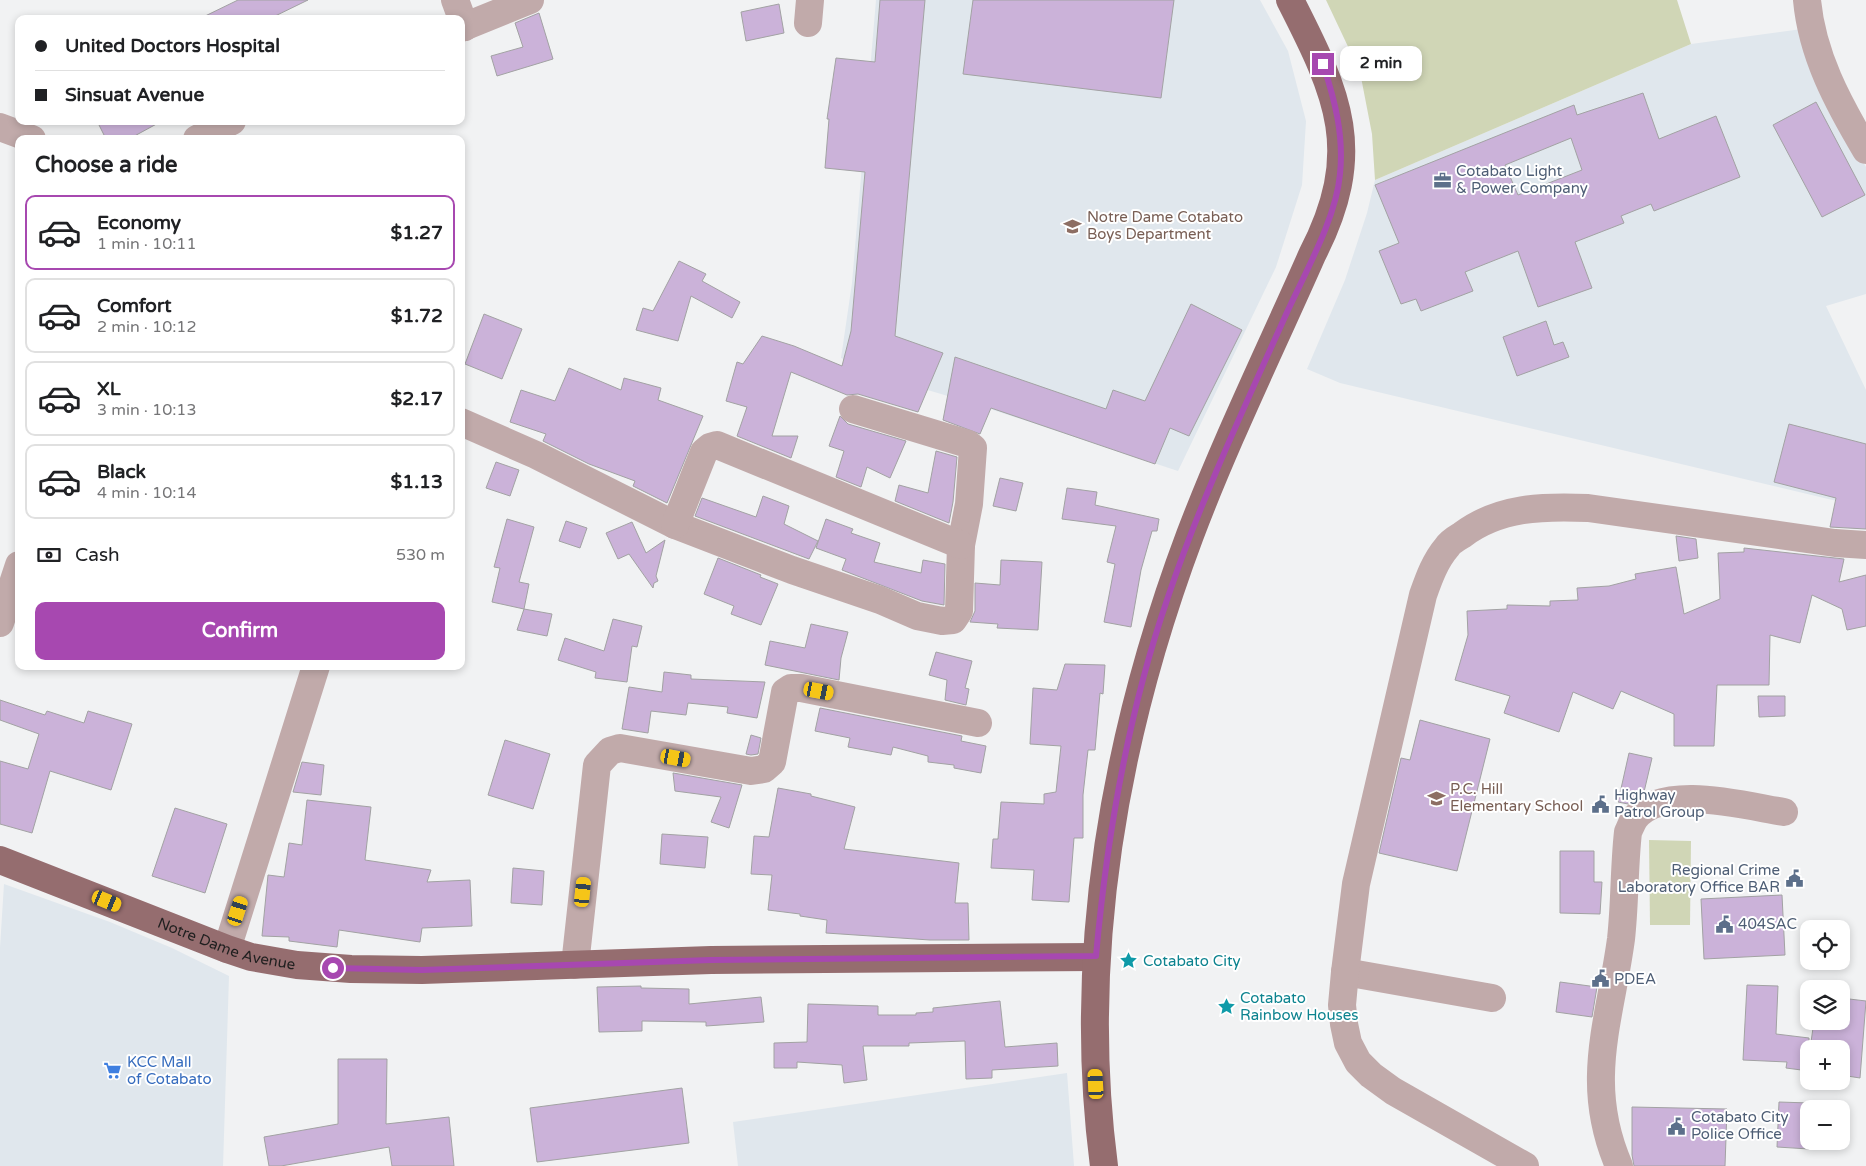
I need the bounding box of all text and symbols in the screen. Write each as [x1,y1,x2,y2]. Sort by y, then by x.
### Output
text: United Doctors Hospital [65,35,280,57]
callout: 2 min [1340,46,1423,82]
route end [1312,53,1334,75]
text: 2 min [1360,53,1402,73]
text: Sinsuat Avenue [65,84,204,106]
text: Choose a ride [35,152,178,178]
place label: Cotabato Light & Power Company [1456,162,1588,197]
office icon: Cotabato Light & Power Company [1432,170,1452,190]
place label: Notre Dame Cotabato Boys Department [1087,208,1243,243]
icon: car [37,210,82,255]
text: Economy [97,212,181,234]
school or university icon: Notre Dame Cotabato Boys Department [1063,216,1083,236]
text: $1.27 [391,222,443,244]
text: 1 min · 10:11 [97,234,196,254]
icon: car [37,293,82,338]
text: Comfort [97,295,171,317]
text: $1.72 [391,305,443,327]
text: 2 min · 10:12 [97,317,196,337]
icon: car [37,376,82,421]
text: XL [97,378,121,400]
text: $2.17 [391,388,443,410]
text: 3 min · 10:13 [97,400,196,420]
icon: car [37,459,82,504]
text: Black [97,461,146,483]
text: $1.13 [391,471,443,493]
text: 4 min · 10:14 [97,483,196,503]
icon: cash [35,541,63,569]
text: Cash [75,544,120,566]
text: 530 m [396,545,445,565]
button: Confirm [35,602,445,660]
car [802,681,835,701]
car [659,748,692,768]
place label: P.C. Hill Elementary School [1450,780,1583,815]
place label: Highway Patrol Group [1614,786,1705,821]
school or university icon: P.C. Hill Elementary School [1426,788,1446,808]
public building icon: Highway Patrol Group [1590,794,1610,814]
place label: Regional Crime Laboratory Office BAR [1618,861,1780,896]
public building icon: Regional Crime Laboratory Office BAR [1784,869,1804,889]
car [573,876,592,908]
car [90,888,123,914]
car [226,894,249,928]
street label: Notre Dame Avenue [155,914,297,974]
public building icon: 404SAC [1714,914,1734,934]
place label: 404SAC [1738,915,1797,933]
map controls [1800,920,1850,1150]
button: locate [1800,920,1850,970]
place icon: Cotabato City [1119,951,1139,971]
place label: Cotabato City [1143,952,1241,970]
route start [322,957,344,979]
public building icon: PDEA [1590,969,1610,989]
place label: PDEA [1614,970,1656,988]
button: layers [1800,980,1850,1030]
place label: Cotabato Rainbow Houses [1240,989,1359,1024]
place icon: Cotabato Rainbow Houses [1216,997,1236,1017]
button: + [1800,1040,1850,1090]
place label: KCC Mall of Cotabato [127,1053,212,1088]
supermarket icon: KCC Mall of Cotabato [103,1061,123,1081]
car [1087,1069,1104,1099]
button: − [1800,1100,1850,1150]
place label: Cotabato City Police Office [1691,1108,1789,1143]
public building icon: Cotabato City Police Office [1667,1116,1687,1136]

